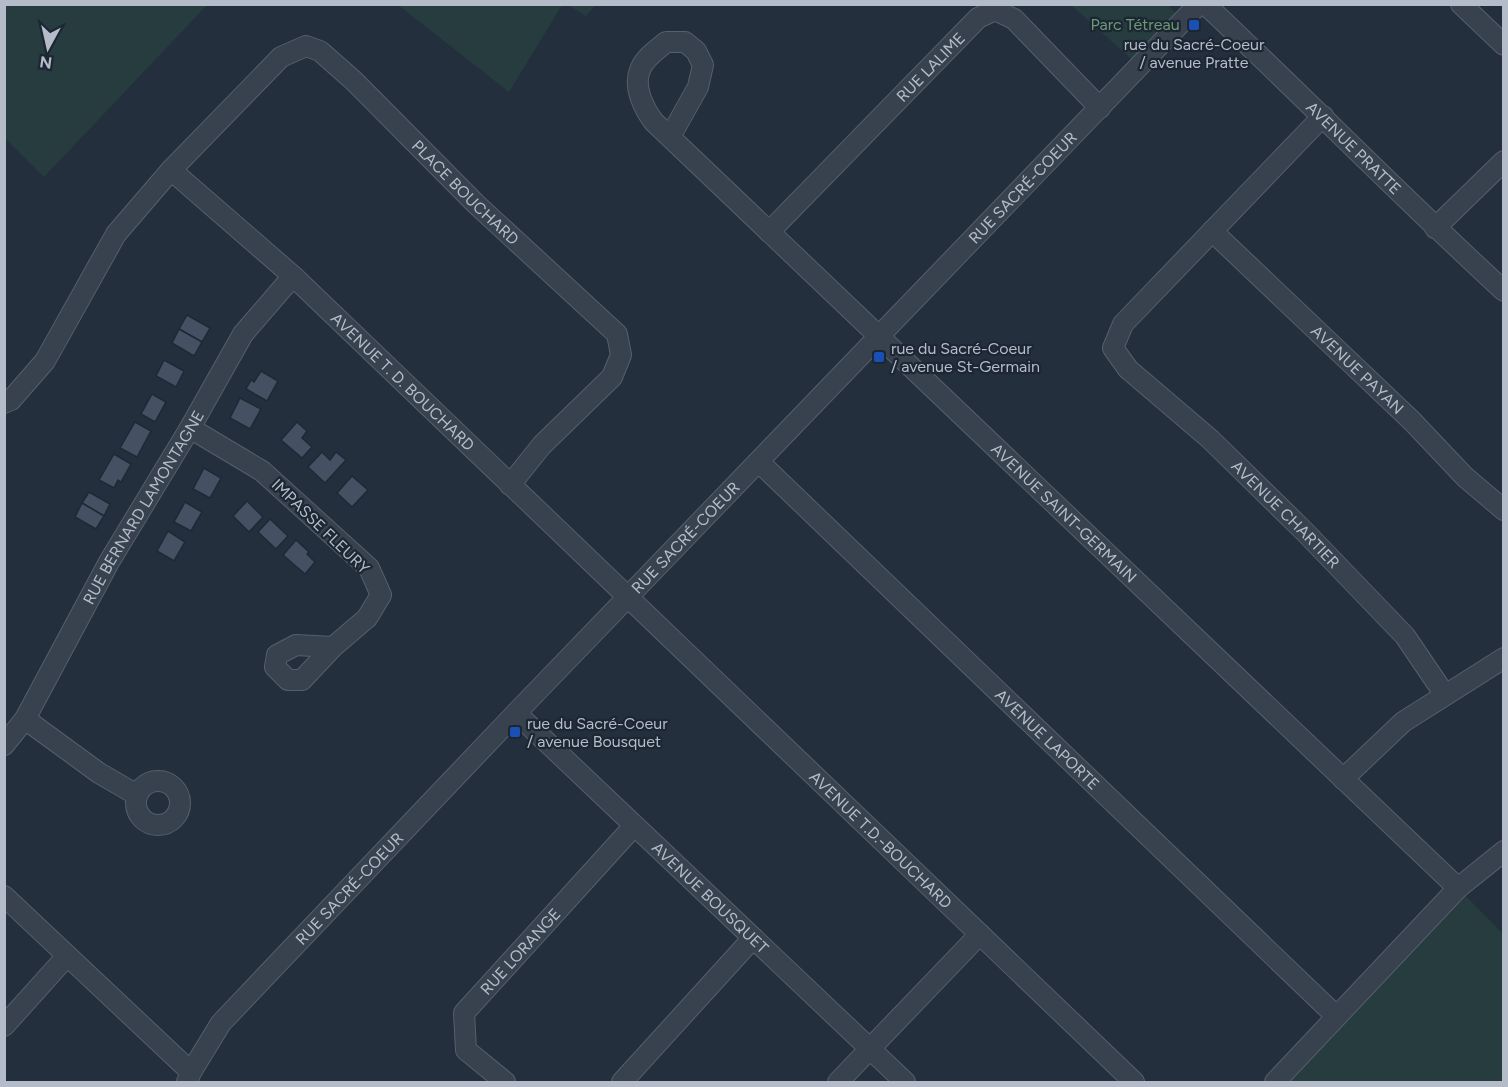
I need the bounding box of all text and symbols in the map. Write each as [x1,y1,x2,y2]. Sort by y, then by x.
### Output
park label: Parc Tétreau [1090,15,1180,34]
north arrow [18,18,78,78]
marker: rue du Sacré-Coeur / avenue Pratte [1187,18,1201,32]
street label: RUE LALIME [893,28,969,106]
place label: rue du Sacré-Coeur / avenue Pratte [1124,35,1265,72]
text: N [39,52,53,73]
street label: AVENUE PRATTE [1302,98,1405,198]
street label: RUE SACRÉ-COEUR [965,128,1081,247]
street label: PLACE BOUCHARD [408,136,523,249]
street label: AVENUE T. D. BOUCHARD [327,309,478,455]
street label: AVENUE PAYAN [1307,321,1408,418]
place label: rue du Sacré-Coeur / avenue St-Germain [891,339,1040,376]
marker: rue du Sacré-Coeur / avenue St-Germain [872,350,886,364]
street label: RUE BERNARD LAMONTAGNE [79,407,208,608]
street label: AVENUE SAINT-GERMAIN [987,440,1140,587]
street label: AVENUE CHARTIER [1228,457,1344,572]
street label: IMPASSE FLEURY [268,475,374,578]
street label: RUE SACRÉ-COEUR [627,478,744,597]
street label: AVENUE LAPORTE [991,685,1103,794]
place label: rue du Sacré-Coeur / avenue Bousquet [527,714,668,751]
marker: rue du Sacré-Coeur / avenue Bousquet [508,725,522,739]
street label: AVENUE T.D.-BOUCHARD [805,767,956,912]
street label: RUE SACRÉ-COEUR [292,829,407,949]
street label: AVENUE BOUSQUET [648,838,772,958]
street label: RUE LORANGE [476,904,565,999]

